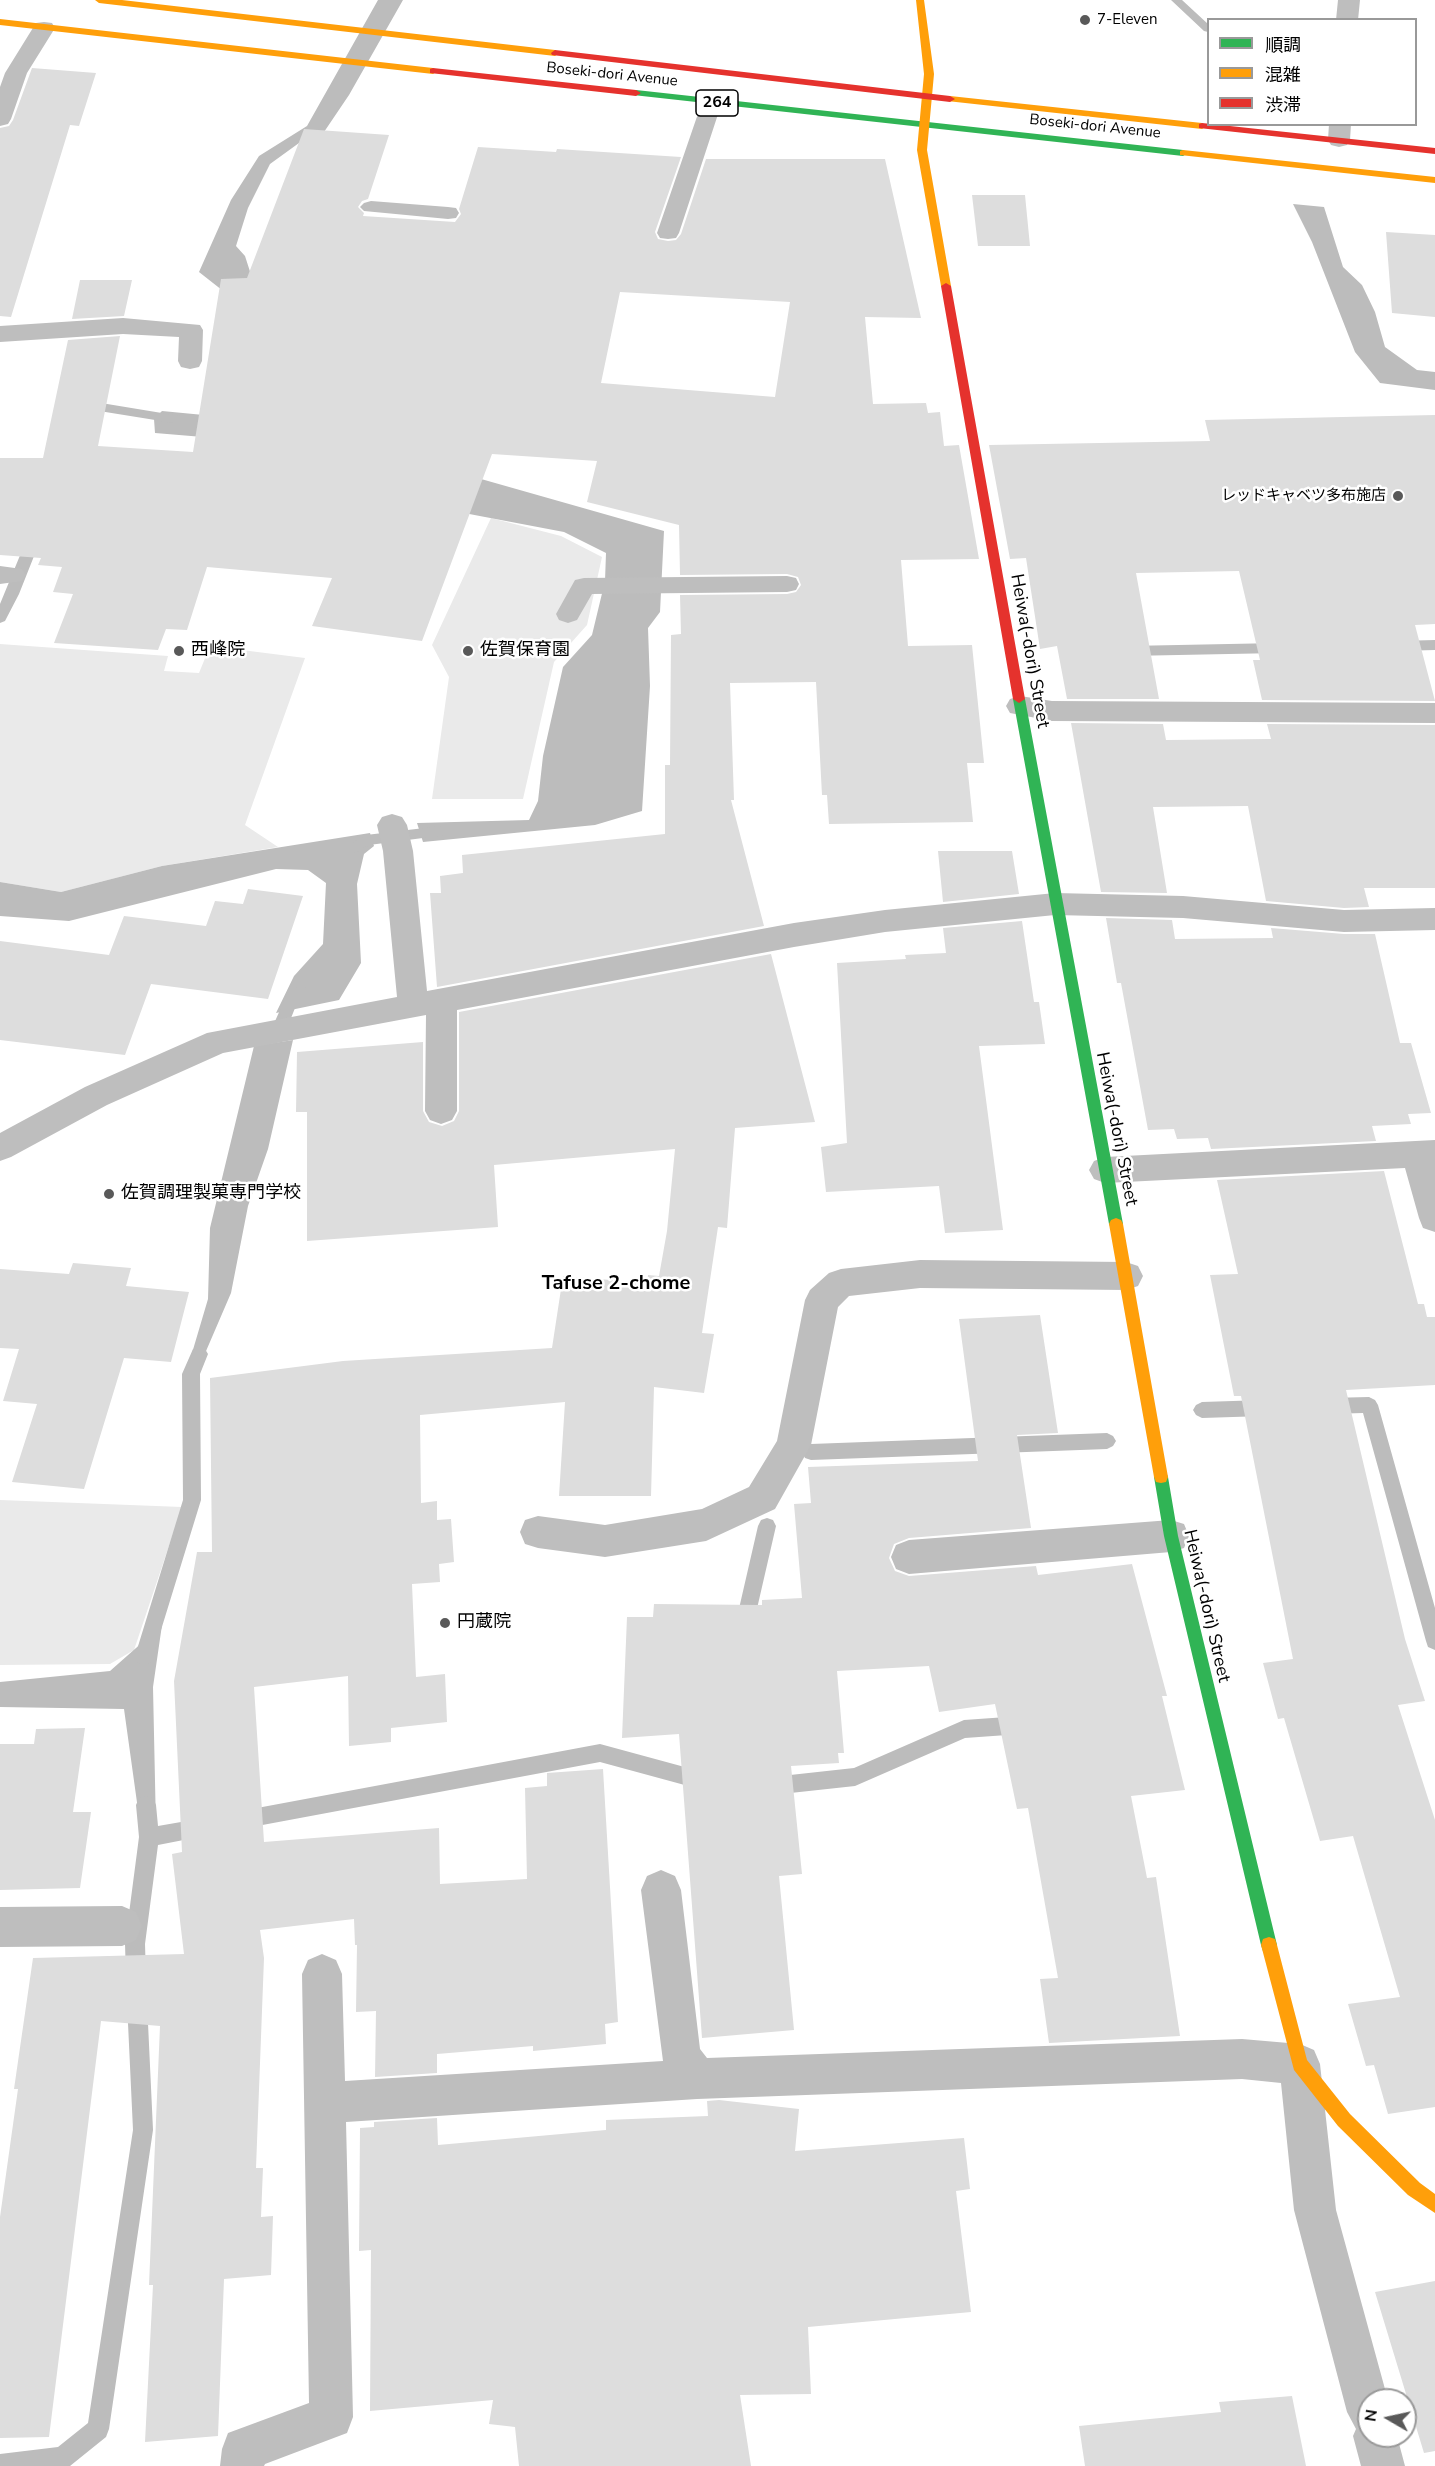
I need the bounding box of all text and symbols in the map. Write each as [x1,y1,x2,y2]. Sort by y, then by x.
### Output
place label: 7-Eleven [1097,11,1157,29]
marker: 7-Eleven [1078,13,1092,27]
legend [1207,18,1417,126]
text: 順調 [1265,33,1301,57]
street label: Boseki-dori Avenue [545,59,679,91]
text: 混雑 [1265,63,1301,87]
road number: 264 [696,90,738,116]
text: 渋滞 [1265,93,1301,117]
street label: Boseki-dori Avenue [1028,111,1162,143]
place label: レッドキャベツ多布施店 [1221,487,1386,505]
marker: レッドキャベツ多布施店 [1391,489,1405,503]
street label: Heiwa(-dori) Street [1005,572,1053,730]
place label: 西峰院 [191,640,245,662]
place label: 佐賀保育園 [480,640,570,662]
marker: 西峰院 [172,644,186,658]
marker: 佐賀保育園 [461,644,475,658]
street label: Heiwa(-dori) Street [1091,1050,1141,1208]
place label: 佐賀調理製菓専門学校 [121,1183,301,1205]
marker: 佐賀調理製菓専門学校 [102,1187,116,1201]
district label: Tafuse 2-chome [542,1272,690,1296]
street label: Heiwa(-dori) Street [1178,1528,1234,1684]
place label: 円蔵院 [457,1612,511,1634]
marker: 円蔵院 [438,1616,452,1630]
north arrow [1357,2388,1417,2448]
text: N [1359,2408,1383,2423]

